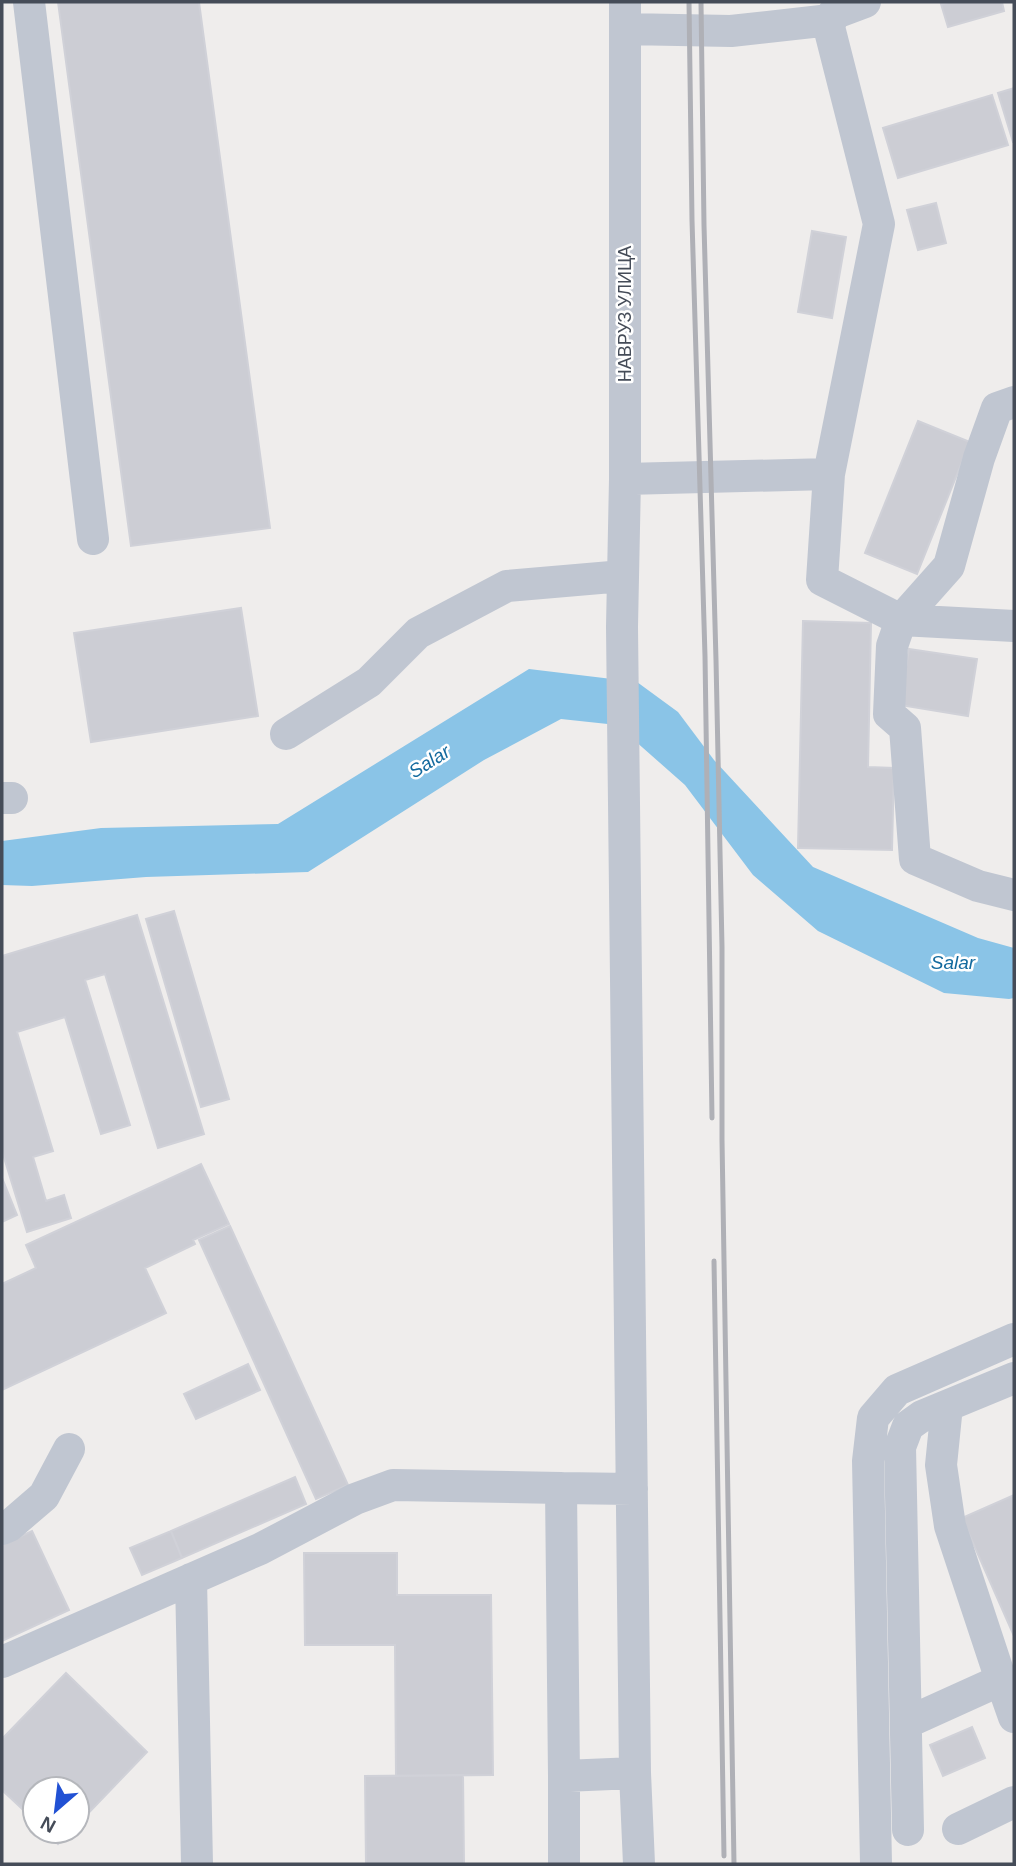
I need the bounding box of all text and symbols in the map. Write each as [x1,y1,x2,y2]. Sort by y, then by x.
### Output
street label: НАВРУЗ УЛИЦА [615,246,635,382]
water label: Salar [405,740,454,782]
water label: Salar [931,952,976,973]
north arrow [21,1775,91,1845]
text: N [37,1812,59,1837]

